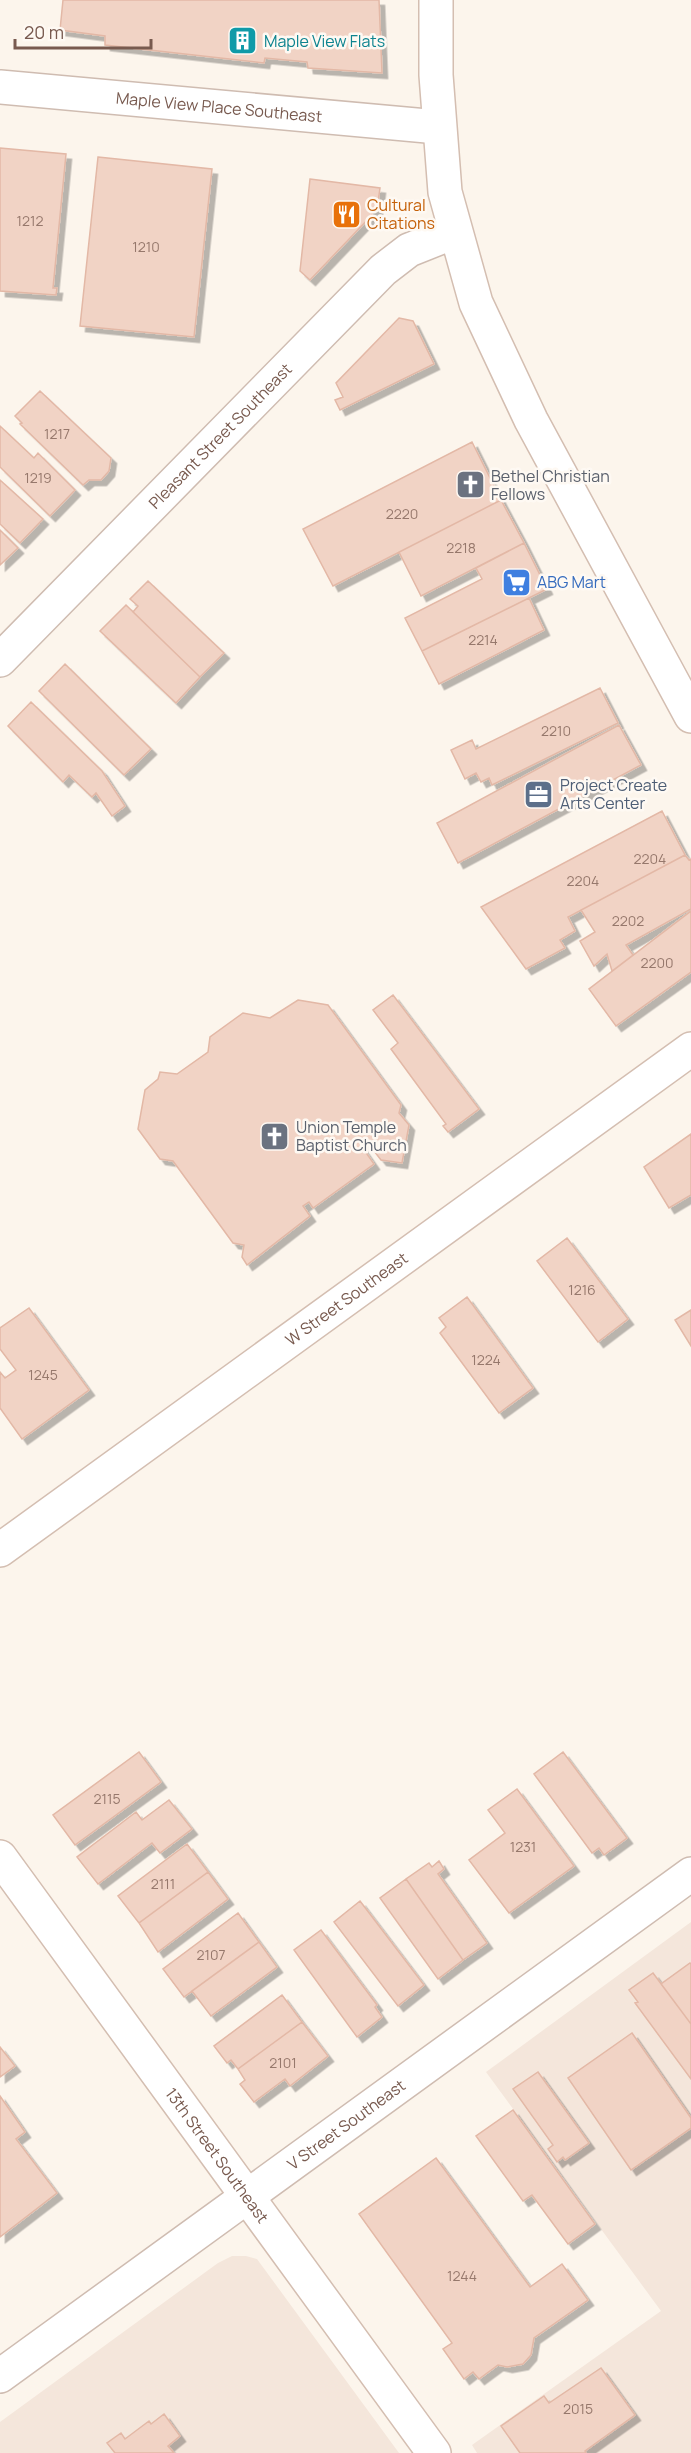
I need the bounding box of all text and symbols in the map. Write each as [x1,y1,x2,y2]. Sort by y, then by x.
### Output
scale bar [15,12,152,50]
text: 20 m [24,20,64,44]
building icon: Maple View Flats [227,25,259,57]
place label: Maple View Flats [264,30,385,52]
street label: Maple View Place Southeast [115,87,323,127]
place label: Cultural Citations [367,194,435,234]
restaurant icon: Cultural Citations [330,198,362,230]
house number: 1212 [17,211,43,230]
house number: 1210 [132,237,160,256]
street label: Pleasant Street Southeast [144,358,296,514]
house number: 1217 [44,424,70,443]
place label: Bethel Christian Fellows [491,465,610,505]
house number: 1219 [24,468,52,487]
church icon: Bethel Christian Fellows [454,469,486,501]
house number: 2220 [386,504,418,523]
house number: 2218 [446,538,476,557]
supermarket icon: ABG Mart [500,566,532,598]
place label: ABG Mart [537,571,606,593]
house number: 2214 [468,630,498,649]
house number: 2210 [541,721,571,740]
place label: Project Create Arts Center [560,774,667,814]
office icon: Project Create Arts Center [523,778,555,810]
house number: 2204 [634,849,666,868]
house number: 2204 [567,871,599,890]
house number: 2202 [612,911,644,930]
house number: 2200 [640,953,674,972]
place label: Union Temple Baptist Church [296,1116,407,1156]
church icon: Union Temple Baptist Church [259,1120,291,1152]
street label: W Street Southeast [281,1247,412,1351]
house number: 1216 [568,1280,596,1299]
house number: 1224 [471,1350,501,1369]
house number: 1245 [28,1365,58,1384]
house number: 2115 [94,1789,121,1808]
house number: 1231 [510,1837,536,1856]
house number: 2111 [151,1874,175,1893]
house number: 2107 [196,1945,226,1964]
house number: 2101 [269,2053,297,2072]
street label: V Street Southeast [283,2074,410,2175]
street label: 13th Street Southeast [161,2083,274,2227]
house number: 1244 [447,2266,477,2285]
house number: 2015 [563,2399,593,2418]

